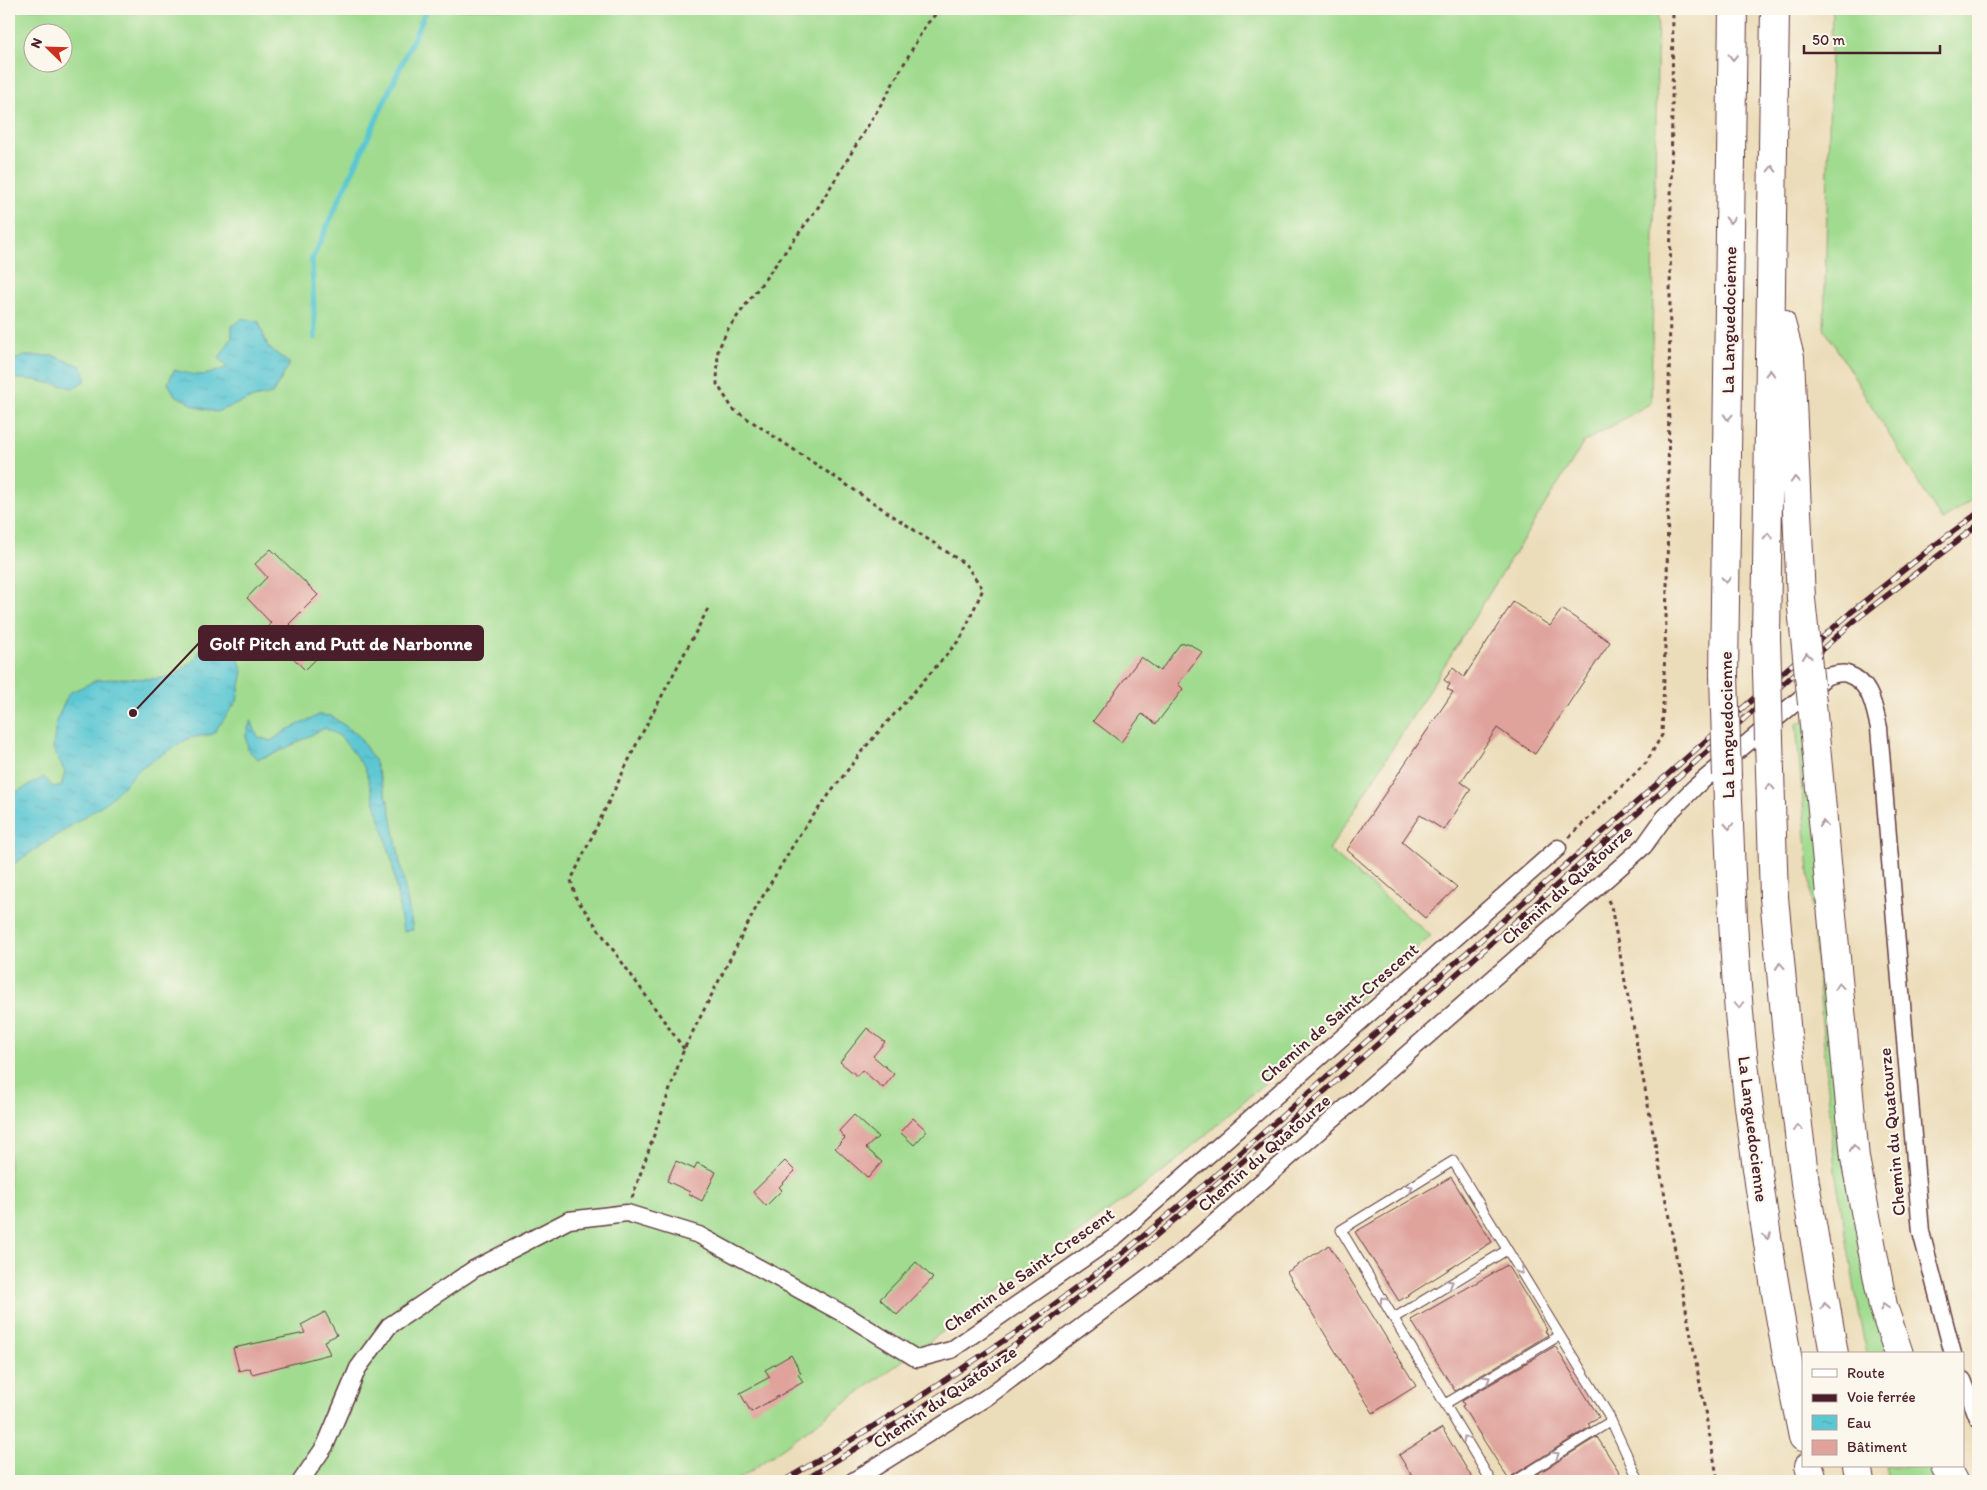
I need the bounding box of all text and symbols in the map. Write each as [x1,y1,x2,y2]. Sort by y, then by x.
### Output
north arrow [22,22,72,72]
scale bar [1804,22,1941,54]
text: 50 m [1812,31,1845,49]
text: N [27,35,46,51]
one-way arrow [1728,54,1738,62]
one-way arrow [1767,165,1777,172]
one-way arrow [1725,216,1736,224]
street label: La Languedocienne [1717,246,1741,394]
one-way arrow [1765,369,1776,377]
one-way arrow [1723,414,1733,422]
one-way arrow [1790,476,1801,484]
one-way arrow [1763,532,1773,540]
one-way arrow [1721,576,1731,584]
callout: Golf Pitch and Putt de Narbonne [199,626,483,660]
text: Golf Pitch and Putt de Narbonne [209,632,473,655]
street label: La Languedocienne [1715,651,1739,799]
one-way arrow [1802,651,1813,659]
one-way arrow [1765,782,1776,790]
street label: Chemin du Quatourze [1497,820,1637,950]
one-way arrow [1818,820,1829,828]
one-way arrow [1724,822,1734,830]
street label: Chemin de Saint-Crescent [1255,938,1423,1088]
one-way arrow [1775,962,1786,970]
one-way arrow [1834,982,1845,990]
one-way arrow [1734,1002,1745,1010]
street label: Chemin du Quatourze [1874,1047,1910,1217]
street label: La Languedocienne [1733,1055,1773,1203]
street label: Chemin du Quatourze [1193,1089,1335,1217]
one-way arrow [1793,1123,1804,1131]
one-way arrow [1849,1143,1860,1151]
one-way arrow [1404,1185,1413,1194]
street label: Chemin de Saint-Crescent [940,1203,1119,1337]
one-way arrow [1761,1232,1771,1240]
one-way arrow [1514,1266,1524,1275]
one-way arrow [1445,1280,1454,1290]
one-way arrow [1379,1296,1389,1305]
one-way arrow [1821,1301,1831,1310]
one-way arrow [1879,1303,1890,1312]
street label: Chemin du Quatourze [869,1341,1021,1453]
legend [1802,1352,1964,1468]
text: Route [1847,1364,1885,1382]
one-way arrow [1481,1375,1490,1385]
text: Voie ferrée [1847,1388,1916,1406]
text: Eau [1847,1414,1871,1432]
one-way arrow [1463,1436,1473,1445]
text: Bâtiment [1847,1438,1908,1456]
one-way arrow [1551,1452,1560,1462]

